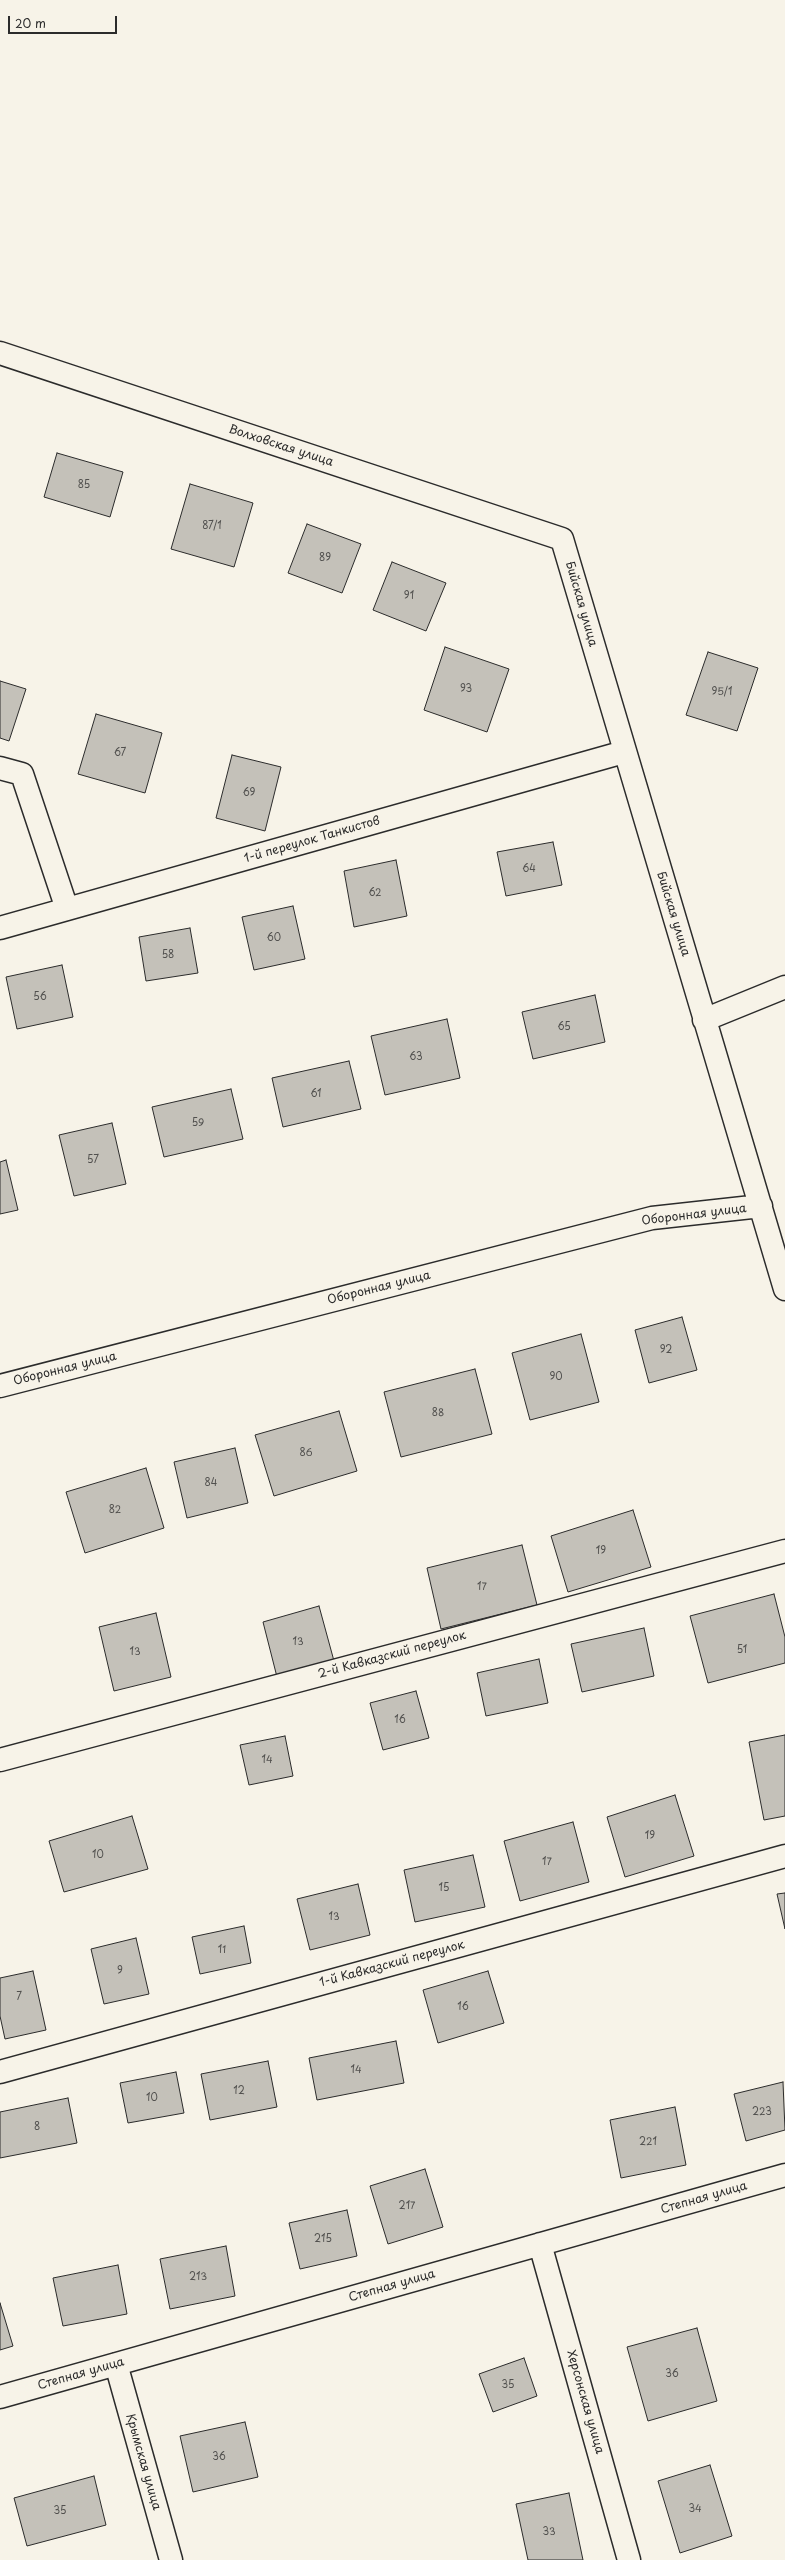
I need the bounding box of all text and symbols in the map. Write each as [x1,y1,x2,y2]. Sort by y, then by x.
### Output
scale bar [10,8,119,34]
text: 20 m [15,14,46,32]
street label: Волховская улица [227,422,335,470]
house number: 85 [78,479,90,491]
house number: 87/1 [202,520,222,532]
house number: 89 [319,552,331,564]
street label: Бийская улица [562,560,600,648]
house number: 91 [404,590,414,602]
house number: 93 [460,683,472,695]
house number: 95/1 [712,686,732,698]
house number: 67 [114,747,126,759]
house number: 69 [243,787,255,799]
street label: 1-й переулок Танкистов [242,814,382,866]
house number: 64 [522,863,536,875]
street label: Бийская улица [653,870,693,958]
house number: 62 [368,887,382,899]
house number: 60 [267,932,281,944]
house number: 58 [162,949,174,961]
house number: 56 [33,991,47,1003]
house number: 65 [557,1021,571,1033]
house number: 63 [409,1051,423,1063]
house number: 61 [310,1088,322,1100]
house number: 59 [192,1117,204,1129]
house number: 57 [87,1154,99,1166]
street label: Оборонная улица [641,1201,747,1229]
street label: Оборонная улица [326,1268,432,1308]
house number: 92 [660,1344,672,1356]
street label: Оборонная улица [12,1349,118,1389]
house number: 90 [549,1371,563,1383]
house number: 88 [432,1407,444,1419]
house number: 86 [300,1447,312,1459]
house number: 84 [205,1477,217,1489]
house number: 82 [109,1504,121,1516]
house number: 19 [596,1545,606,1557]
house number: 17 [477,1581,487,1593]
street label: 2-й Кавказский переулок [316,1628,468,1682]
house number: 13 [292,1636,304,1648]
house number: 51 [737,1644,747,1656]
house number: 13 [129,1646,141,1658]
house number: 16 [394,1714,406,1726]
house number: 14 [261,1754,273,1766]
house number: 19 [645,1830,655,1842]
house number: 10 [92,1849,104,1861]
house number: 17 [542,1856,552,1868]
house number: 15 [439,1882,449,1894]
house number: 13 [328,1911,340,1923]
street label: 1-й Кавказский переулок [318,1938,466,1990]
house number: 11 [218,1944,226,1956]
house number: 9 [117,1965,123,1977]
house number: 7 [16,1991,22,2003]
house number: 16 [457,2001,469,2013]
house number: 14 [350,2064,362,2076]
house number: 12 [233,2085,245,2097]
house number: 10 [146,2092,158,2104]
house number: 223 [752,2106,772,2118]
house number: 8 [34,2121,40,2133]
house number: 221 [639,2136,657,2148]
street label: Степная улица [659,2179,749,2217]
house number: 217 [399,2200,415,2212]
house number: 215 [314,2233,332,2245]
street label: Степная улица [347,2267,437,2305]
house number: 213 [189,2271,207,2283]
street label: Херсонская улица [563,2349,607,2455]
street label: Степная улица [36,2355,126,2393]
house number: 36 [665,2368,679,2380]
house number: 35 [502,2379,514,2391]
street label: Крымская улица [122,2412,164,2512]
house number: 36 [212,2451,226,2463]
house number: 34 [688,2503,702,2515]
house number: 35 [54,2505,66,2517]
house number: 33 [542,2526,556,2538]

